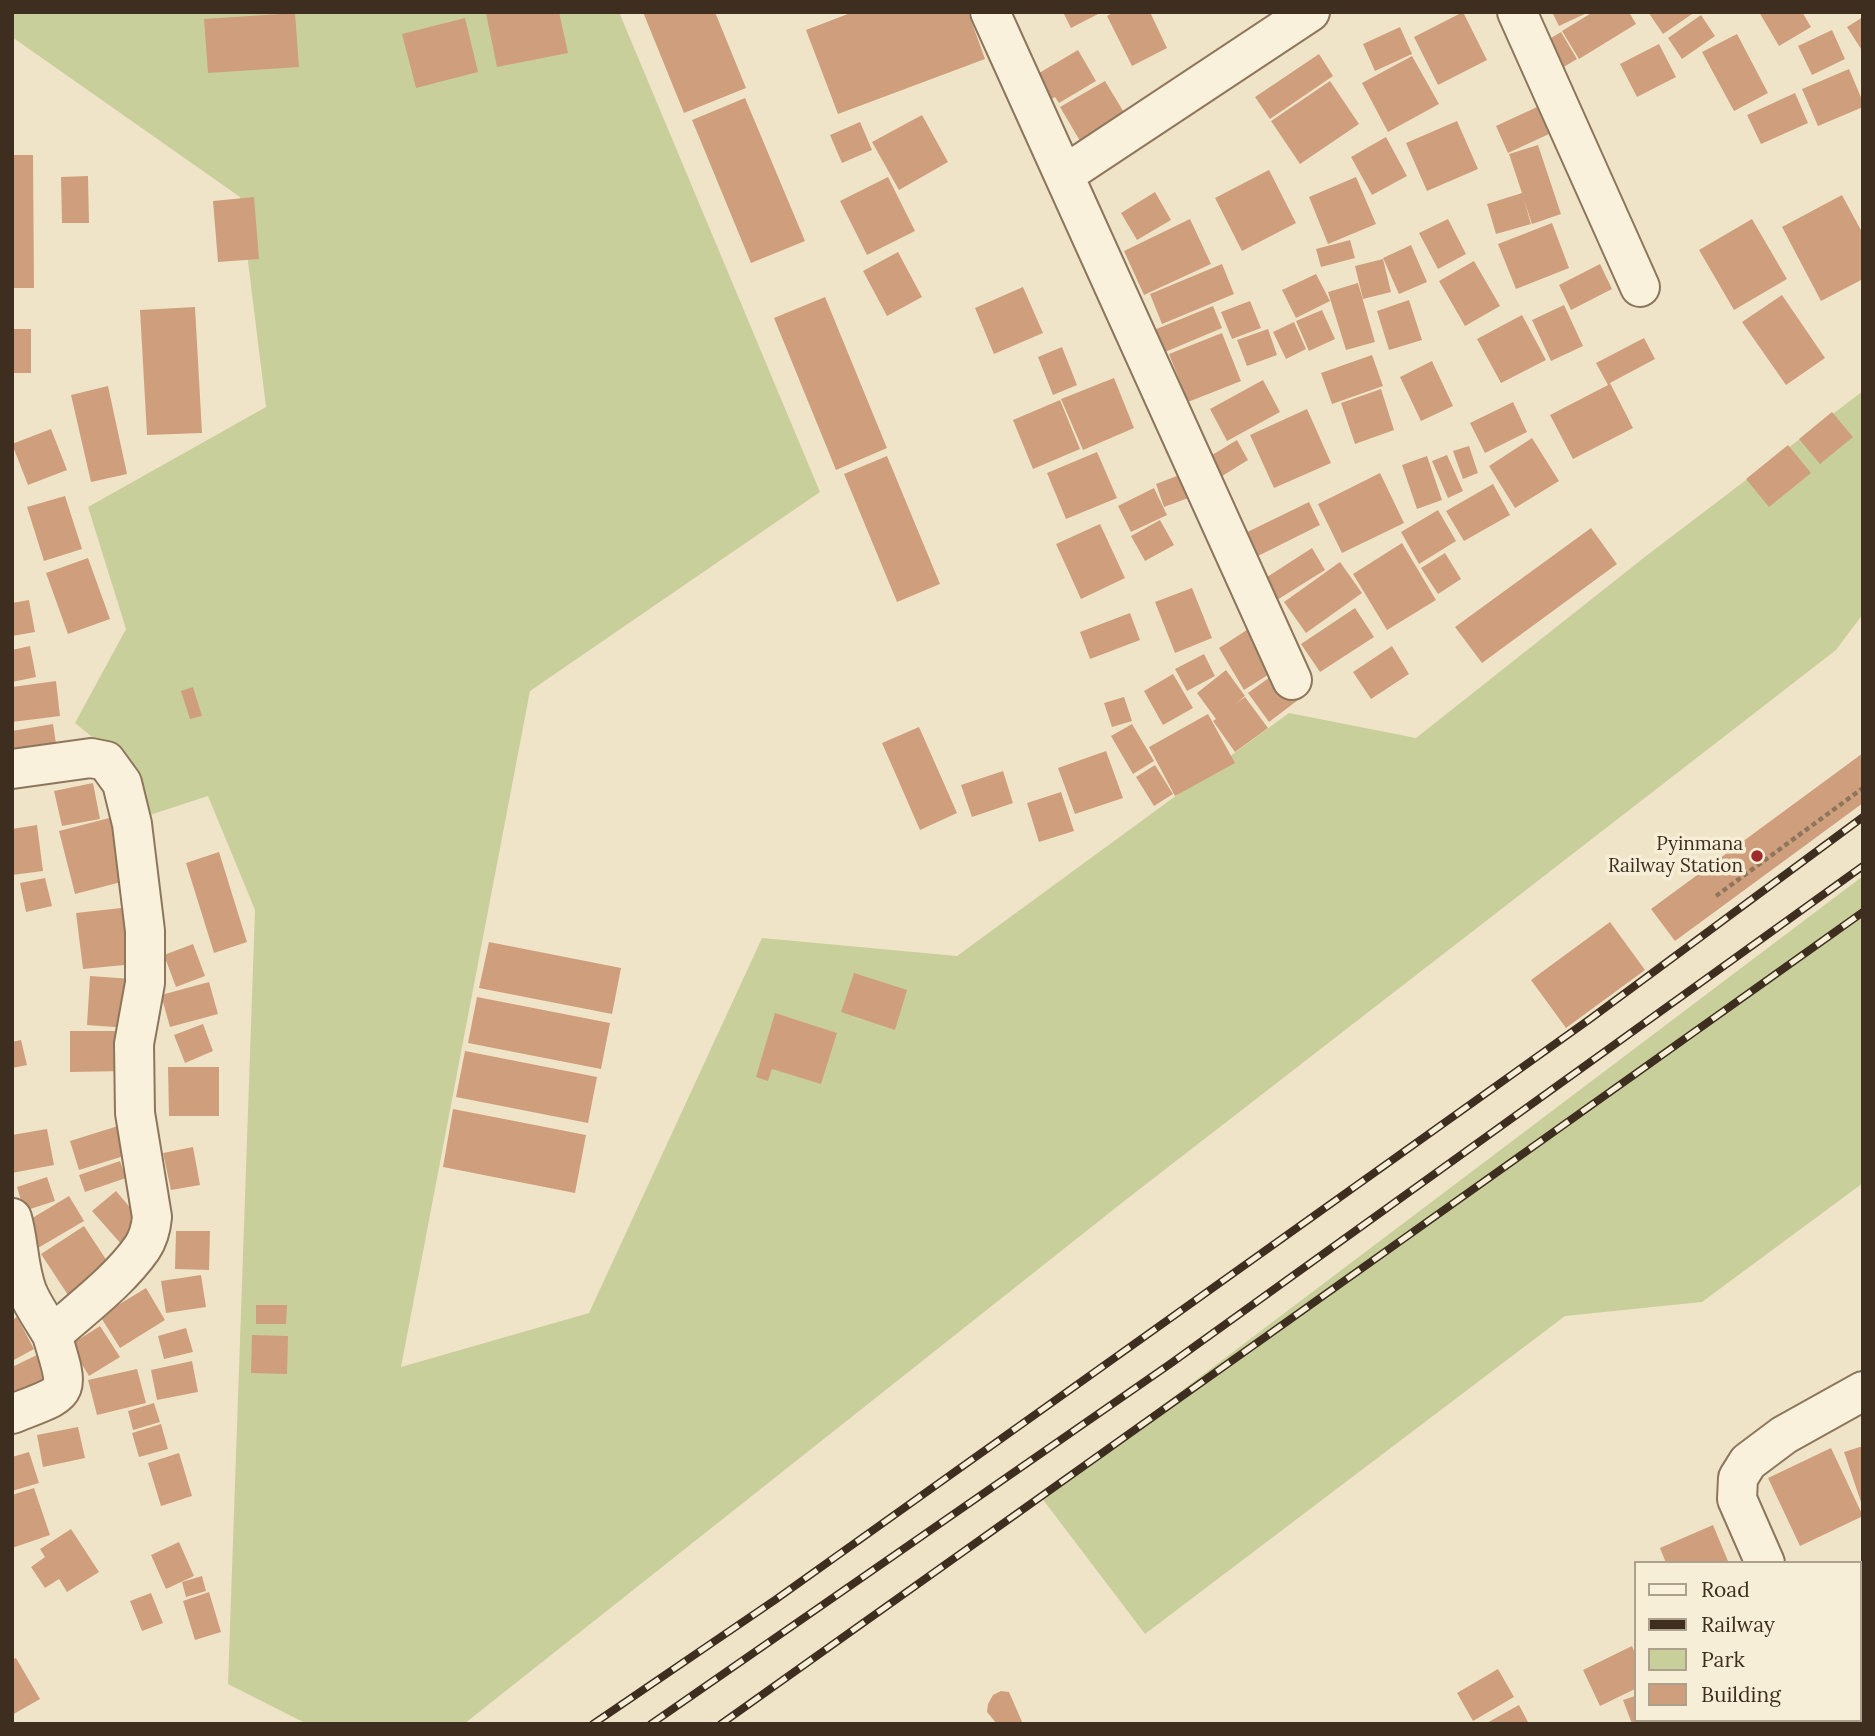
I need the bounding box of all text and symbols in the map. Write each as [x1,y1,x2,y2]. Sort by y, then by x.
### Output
place label: Pyinmana Railway Station [1608,834,1743,878]
marker: Pyinmana Railway Station [1749,848,1765,864]
legend [1633,1561,1861,1722]
text: Road [1701,1576,1750,1603]
text: Railway [1701,1611,1775,1638]
text: Park [1701,1646,1745,1673]
text: Building [1701,1681,1781,1708]

